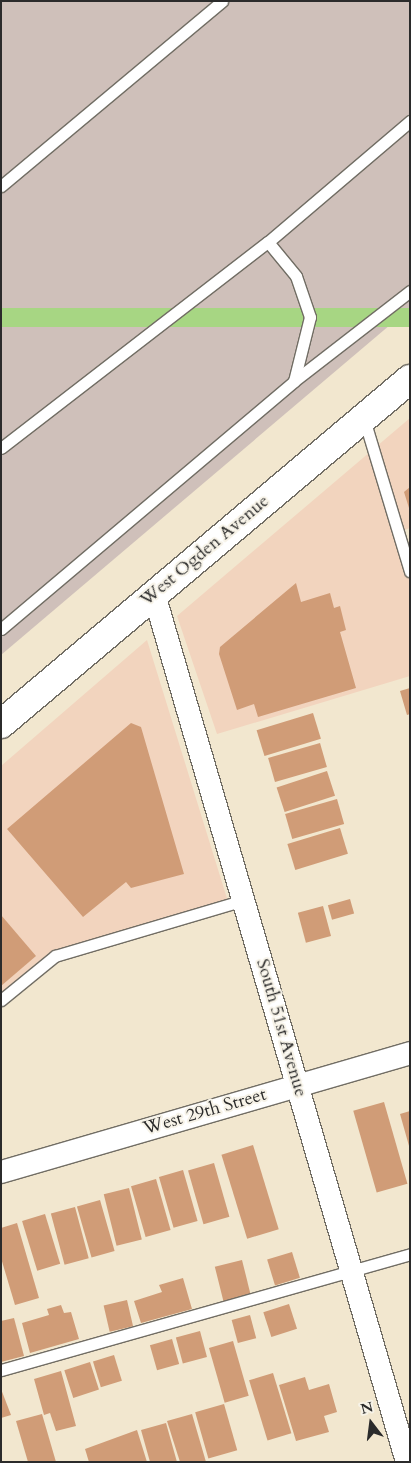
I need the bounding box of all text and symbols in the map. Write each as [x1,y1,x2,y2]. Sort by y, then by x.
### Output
street label: West Ogden Avenue [136,491,274,611]
street label: South 51st Avenue [251,957,311,1099]
street label: West 29th Street [141,1084,269,1140]
text: N [359,1397,375,1419]
north arrow [346,1398,396,1448]

